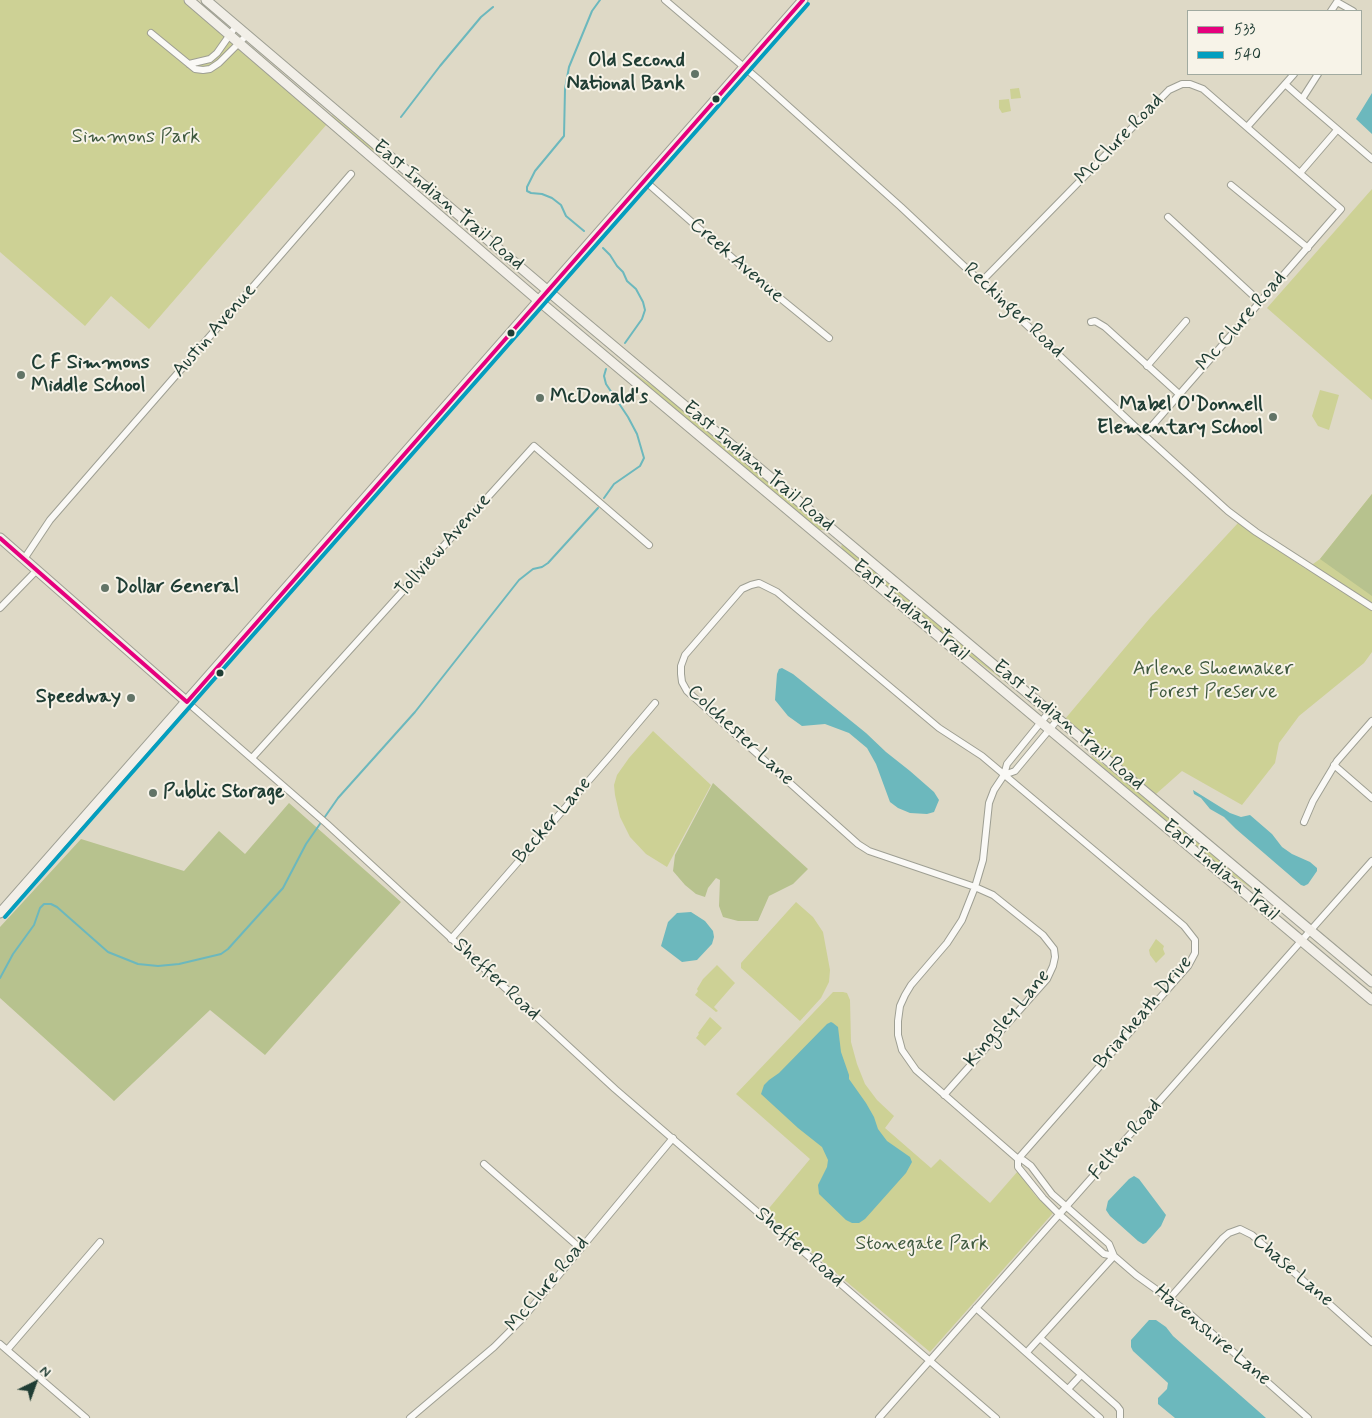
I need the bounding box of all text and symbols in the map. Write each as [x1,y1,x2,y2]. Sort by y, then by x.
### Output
legend [1187,10,1362,75]
text: 533 [1234,20,1255,40]
text: 540 [1234,45,1261,65]
place label: Old Second National Bank [566,50,685,97]
marker: Old Second National Bank [689,68,701,80]
street label: McClure Road [1071,90,1169,190]
unlabelled marker [711,94,721,104]
park label: Simmons Park [72,126,200,150]
street label: East Indian Trail Road [367,136,529,276]
street label: Creek Avenue [684,213,788,309]
street label: Reckinger Road [958,258,1068,364]
street label: Mc Clure Road [1192,267,1292,377]
street label: Austin Avenue [168,279,262,383]
unlabelled marker [506,328,516,338]
place label: C F Simmons Middle School [31,352,150,399]
marker: C F Simmons Middle School [15,369,27,381]
place label: McDonald's [550,386,648,410]
marker: McDonald's [534,392,546,404]
place label: Mabel O'Donnell Elementary School [1097,394,1263,441]
street label: East Indian Trail Road [677,397,839,537]
marker: Mabel O'Donnell Elementary School [1267,411,1279,423]
street label: Tollview Avenue [391,489,497,603]
street label: East Indian Trail [847,555,973,667]
place label: Dollar General [115,576,239,600]
marker: Dollar General [99,582,111,594]
street label: East Indian Trail Road [987,656,1149,796]
park label: Arlene Shoemaker Forest Preserve [1133,658,1293,705]
unlabelled marker [215,668,225,678]
street label: Colchester Lane [682,680,798,792]
place label: Speedway [36,686,121,710]
marker: Speedway [125,692,137,704]
street label: Becker Lane [509,773,597,869]
place label: Public Storage [163,781,285,805]
marker: Public Storage [147,787,159,799]
street label: East Indian Trail [1157,815,1283,927]
street label: Sheffer Road [447,934,545,1026]
street label: Briarheath Drive [1090,951,1198,1075]
street label: Kingsley Lane [960,965,1056,1073]
street label: Felten Road [1084,1095,1168,1185]
street label: Sheffer Road [749,1203,849,1293]
street label: Chase Lane [1246,1229,1338,1313]
street label: McClure Road [501,1232,595,1338]
park label: Stonegate Park [855,1233,989,1257]
street label: Havenshire Lane [1149,1280,1275,1392]
north arrow [10,1358,60,1408]
text: N [36,1362,55,1382]

